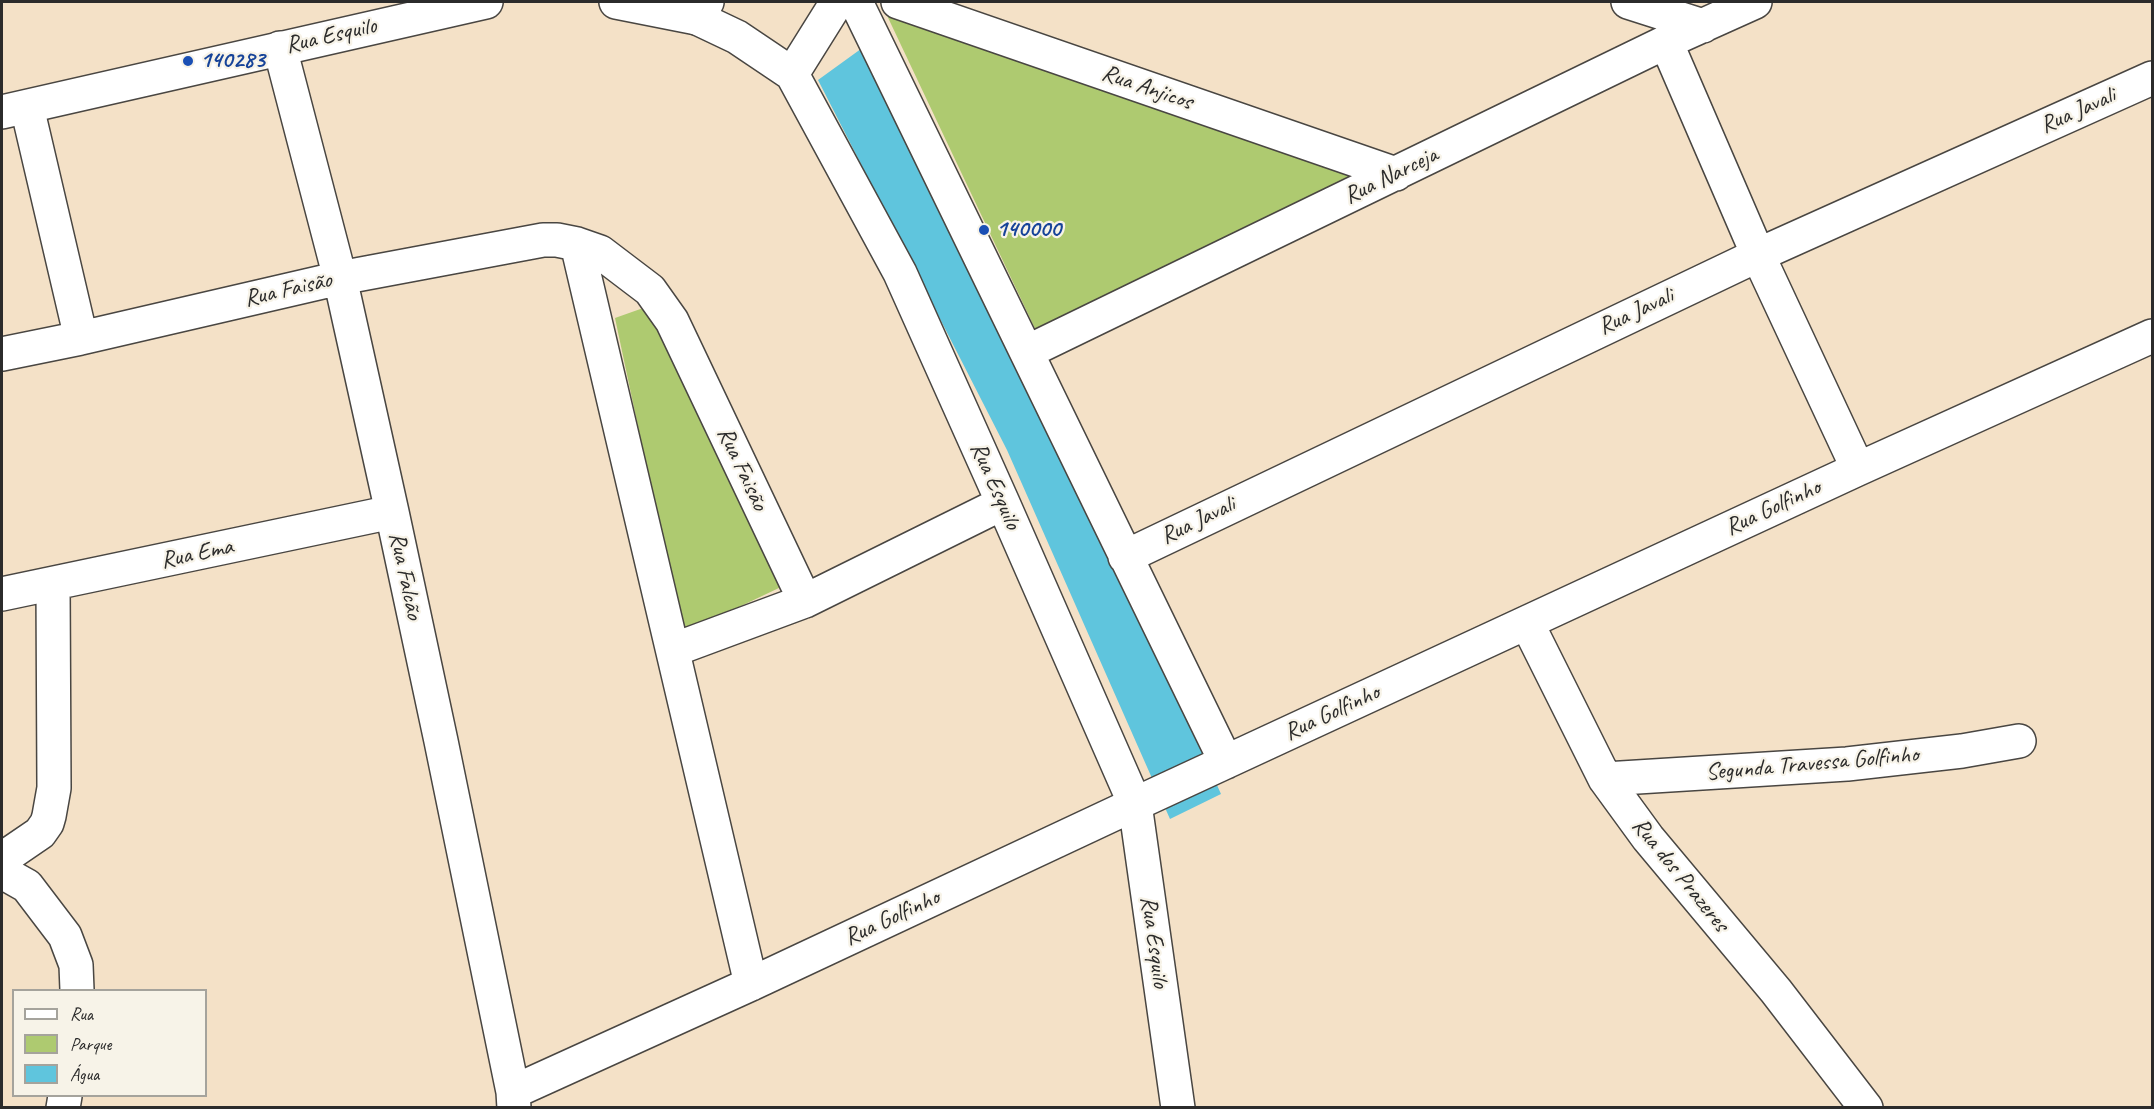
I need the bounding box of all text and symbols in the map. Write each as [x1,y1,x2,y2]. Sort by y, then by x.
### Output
street label: Rua Esquilo [283,12,379,60]
place label: 140283 [200,47,265,75]
marker: 140283 [181,54,195,68]
street label: Rua Anjicos [1098,59,1196,117]
street label: Rua Javali [2036,82,2120,140]
street label: Rua Narceja [1339,141,1443,211]
place label: 140000 [996,216,1061,244]
marker: 140000 [977,223,991,237]
street label: Rua Faisão [242,266,334,314]
street label: Rua Javali [1594,282,1678,342]
street label: Rua Faisão [710,423,774,515]
street label: Rua Esquilo [963,438,1027,534]
street label: Rua Golfinho [1721,473,1825,543]
street label: Rua Javali [1156,491,1240,551]
street label: Rua Falcão [382,530,428,622]
street label: Rua Ema [158,532,236,576]
street label: Rua Golfinho [1280,678,1384,748]
street label: Segunda Travessa Golfinho [1704,740,1920,788]
street label: Rua dos Prazeres [1625,812,1735,938]
street label: Rua Golfinho [840,883,944,953]
street label: Rua Esquilo [1133,894,1175,990]
legend [12,989,207,1097]
text: Rua [70,1003,93,1025]
text: Parque [70,1033,111,1055]
text: Água [70,1063,99,1085]

